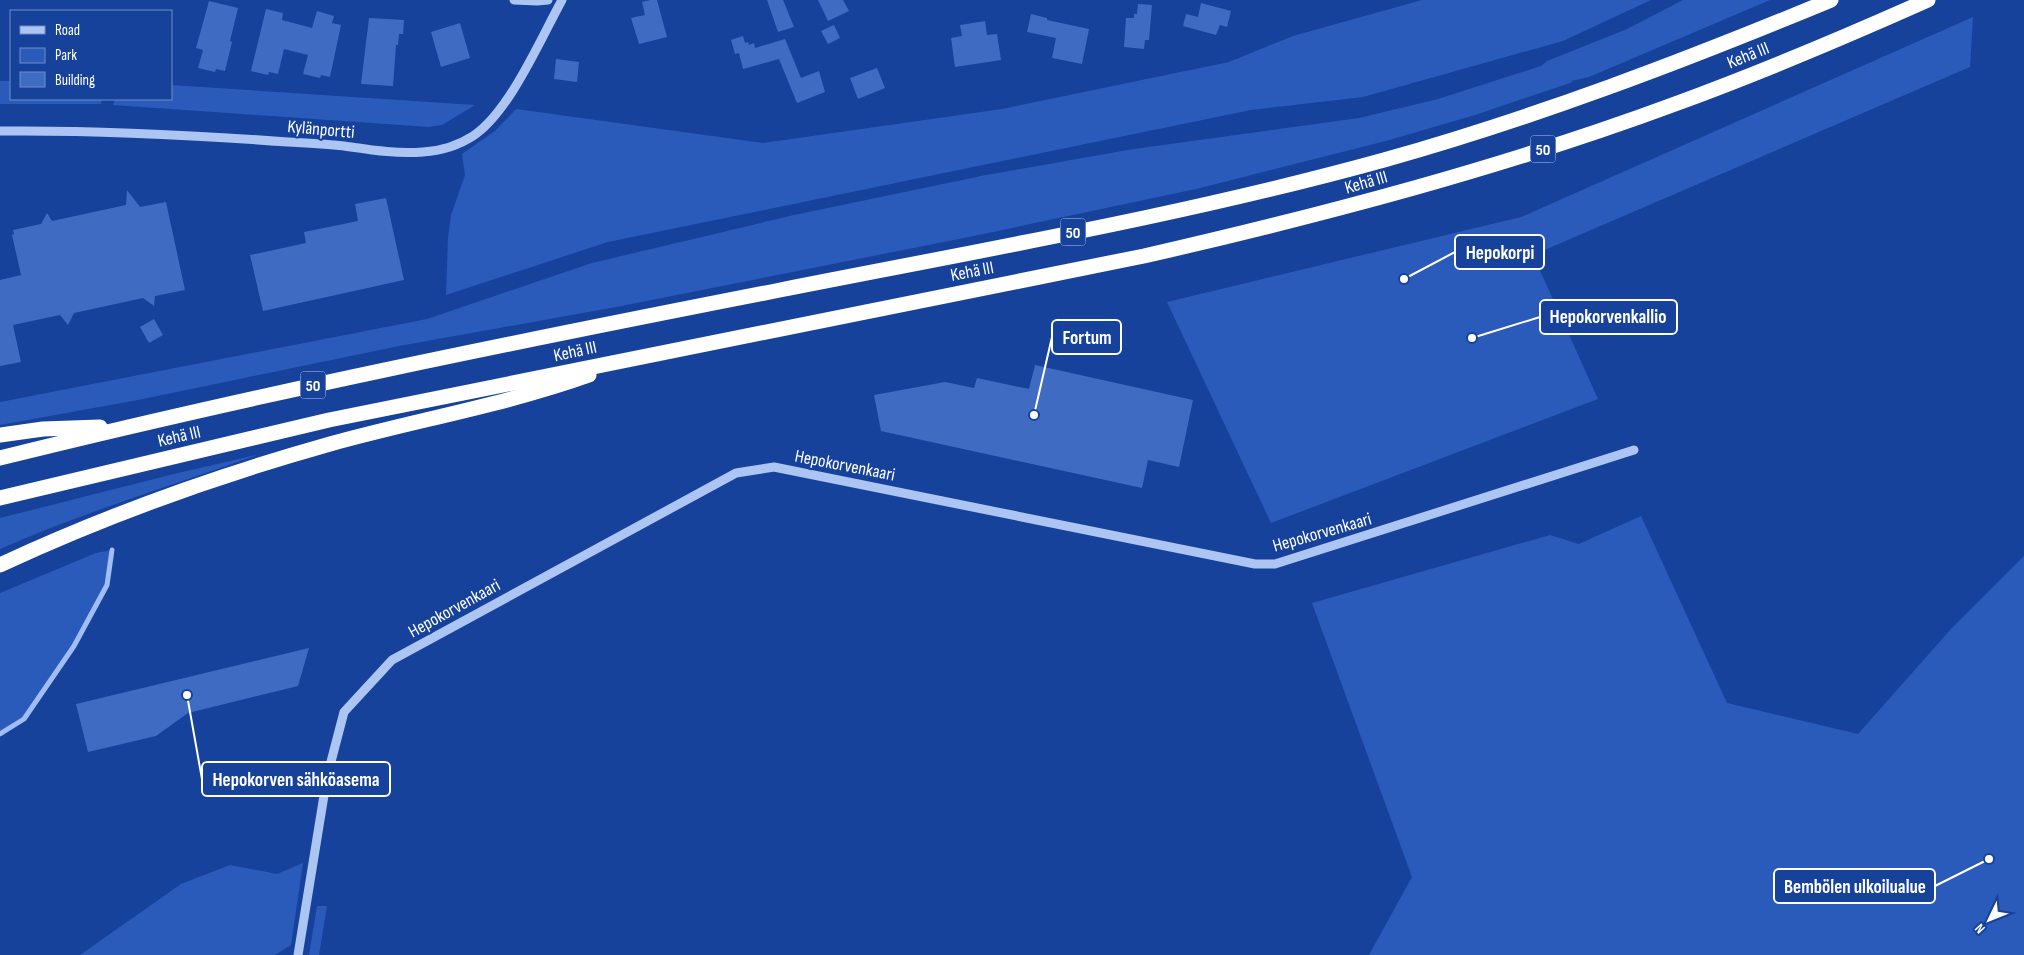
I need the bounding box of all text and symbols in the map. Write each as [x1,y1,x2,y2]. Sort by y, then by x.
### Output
legend [10,10,172,100]
text: Road [55,21,80,40]
street label: Kehä III [1724,38,1772,73]
text: Park [55,46,77,65]
text: Building [55,71,95,90]
street label: Kylänportti [287,116,355,143]
road number: 50 [1530,136,1556,162]
street label: Kehä III [1342,166,1390,199]
road number: 50 [1060,218,1086,246]
callout: Hepokorpi [1455,235,1544,269]
text: Hepokorpi [1466,242,1534,265]
street label: Kehä III [949,257,995,286]
callout: Hepokorvenkallio [1540,300,1677,334]
text: Hepokorvenkallio [1550,306,1666,329]
callout: Fortum [1052,320,1121,354]
text: Fortum [1062,327,1112,350]
street label: Kehä III [552,337,599,366]
road number: 50 [300,372,326,398]
street label: Kehä III [156,421,203,452]
street label: Hepokorvenkaari [793,445,897,485]
street label: Hepokorvenkaari [1270,508,1374,557]
street label: Hepokorvenkaari [405,575,504,642]
callout: Hepokorven sähköasema [202,762,390,796]
text: Hepokorven sähköasema [212,769,380,792]
callout: Bembölen ulkoilualue [1774,869,1935,903]
text: Bembölen ulkoilualue [1784,876,1926,899]
north arrow [1964,895,2014,945]
text: N [1971,920,1989,937]

